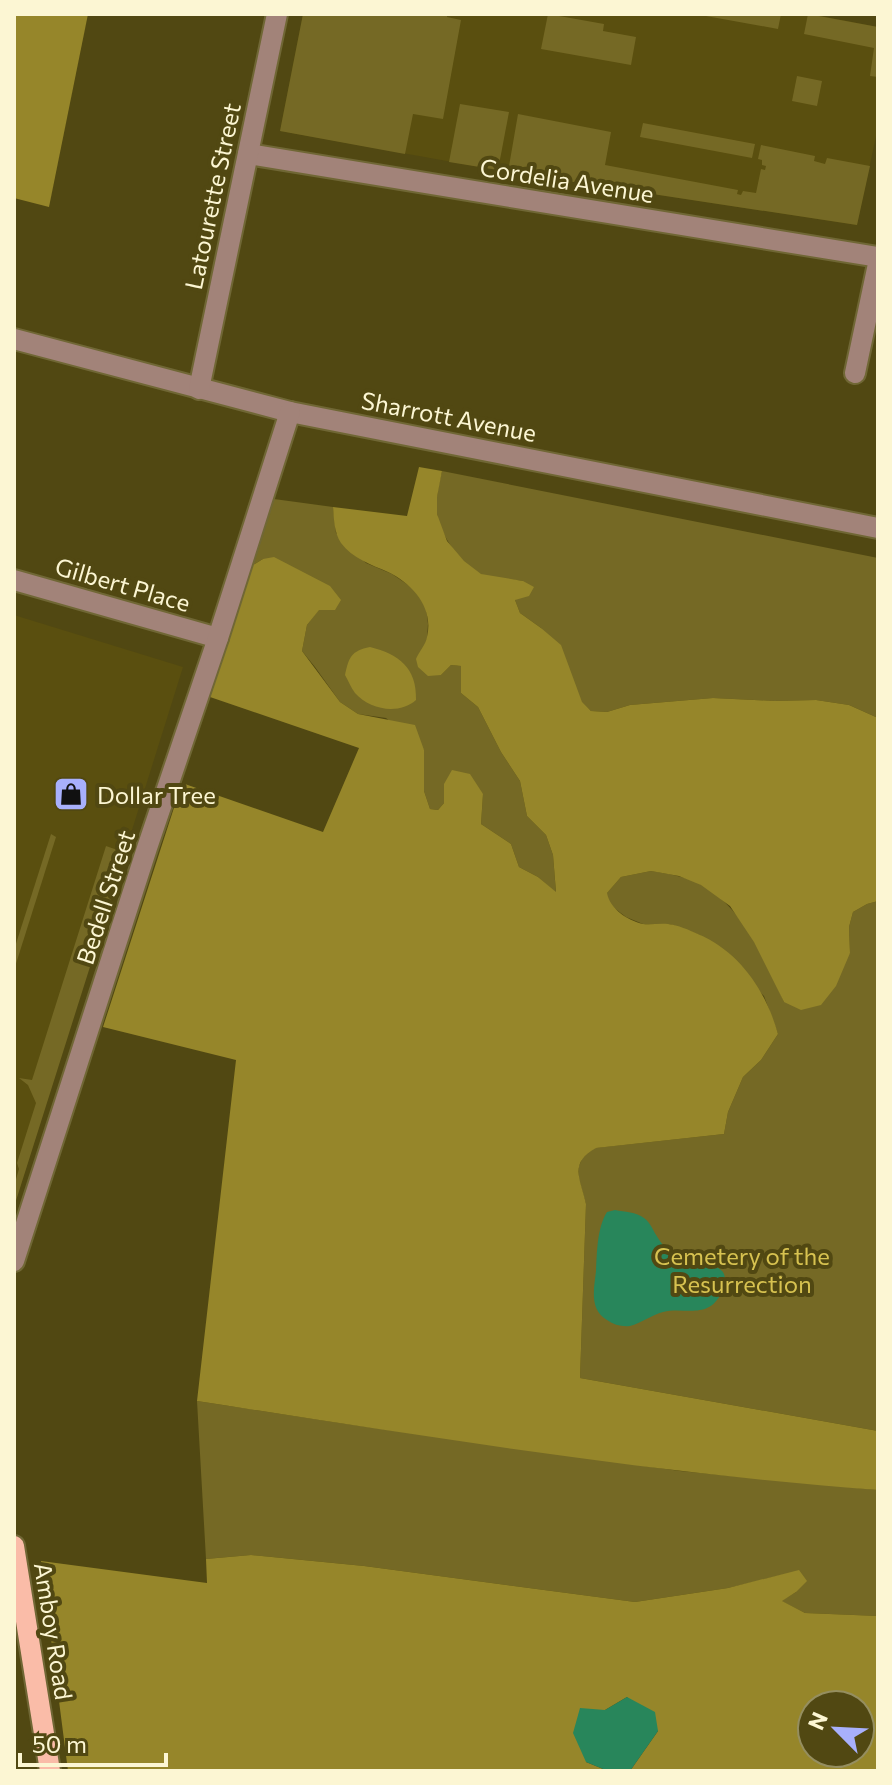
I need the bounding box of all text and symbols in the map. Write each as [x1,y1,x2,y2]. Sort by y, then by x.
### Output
street label: Latourette Street [178,100,246,292]
street label: Cordelia Avenue [478,152,656,208]
street label: Sharrott Avenue [359,385,539,447]
street label: Gilbert Place [52,551,194,617]
shop icon: Dollar Tree [52,775,90,813]
place label: Dollar Tree [97,780,216,809]
street label: Bedell Street [70,826,140,968]
park label: Cemetery of the Resurrection [654,1241,830,1298]
street label: Amboy Road [29,1560,79,1702]
north arrow [796,1689,876,1769]
text: N [802,1708,833,1734]
scale bar [20,1717,166,1767]
text: 50 m [32,1729,87,1758]

